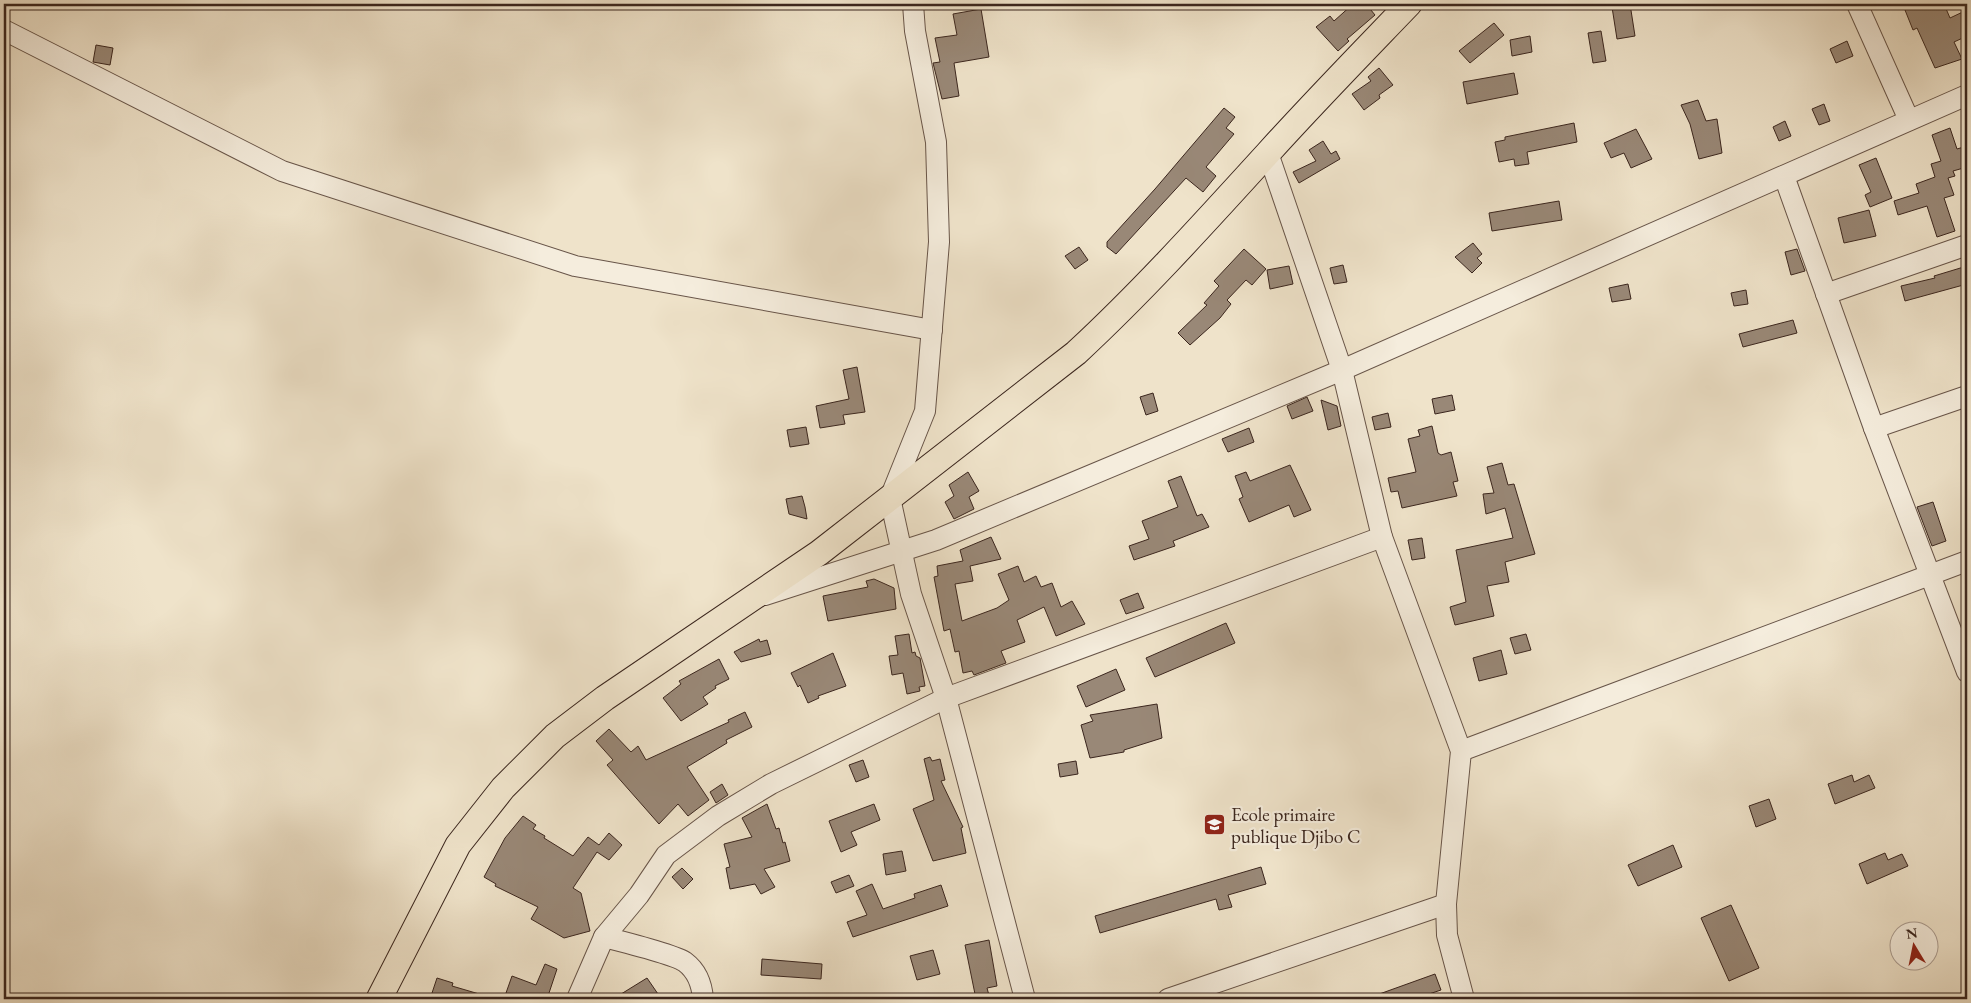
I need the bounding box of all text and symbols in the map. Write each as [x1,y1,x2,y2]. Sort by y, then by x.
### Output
place label: Ecole primaire publique Djibo C [1231,802,1361,849]
school or university icon: Ecole primaire publique Djibo C [1203,813,1227,837]
north arrow [1888,920,1938,970]
text: N [1905,923,1920,943]

